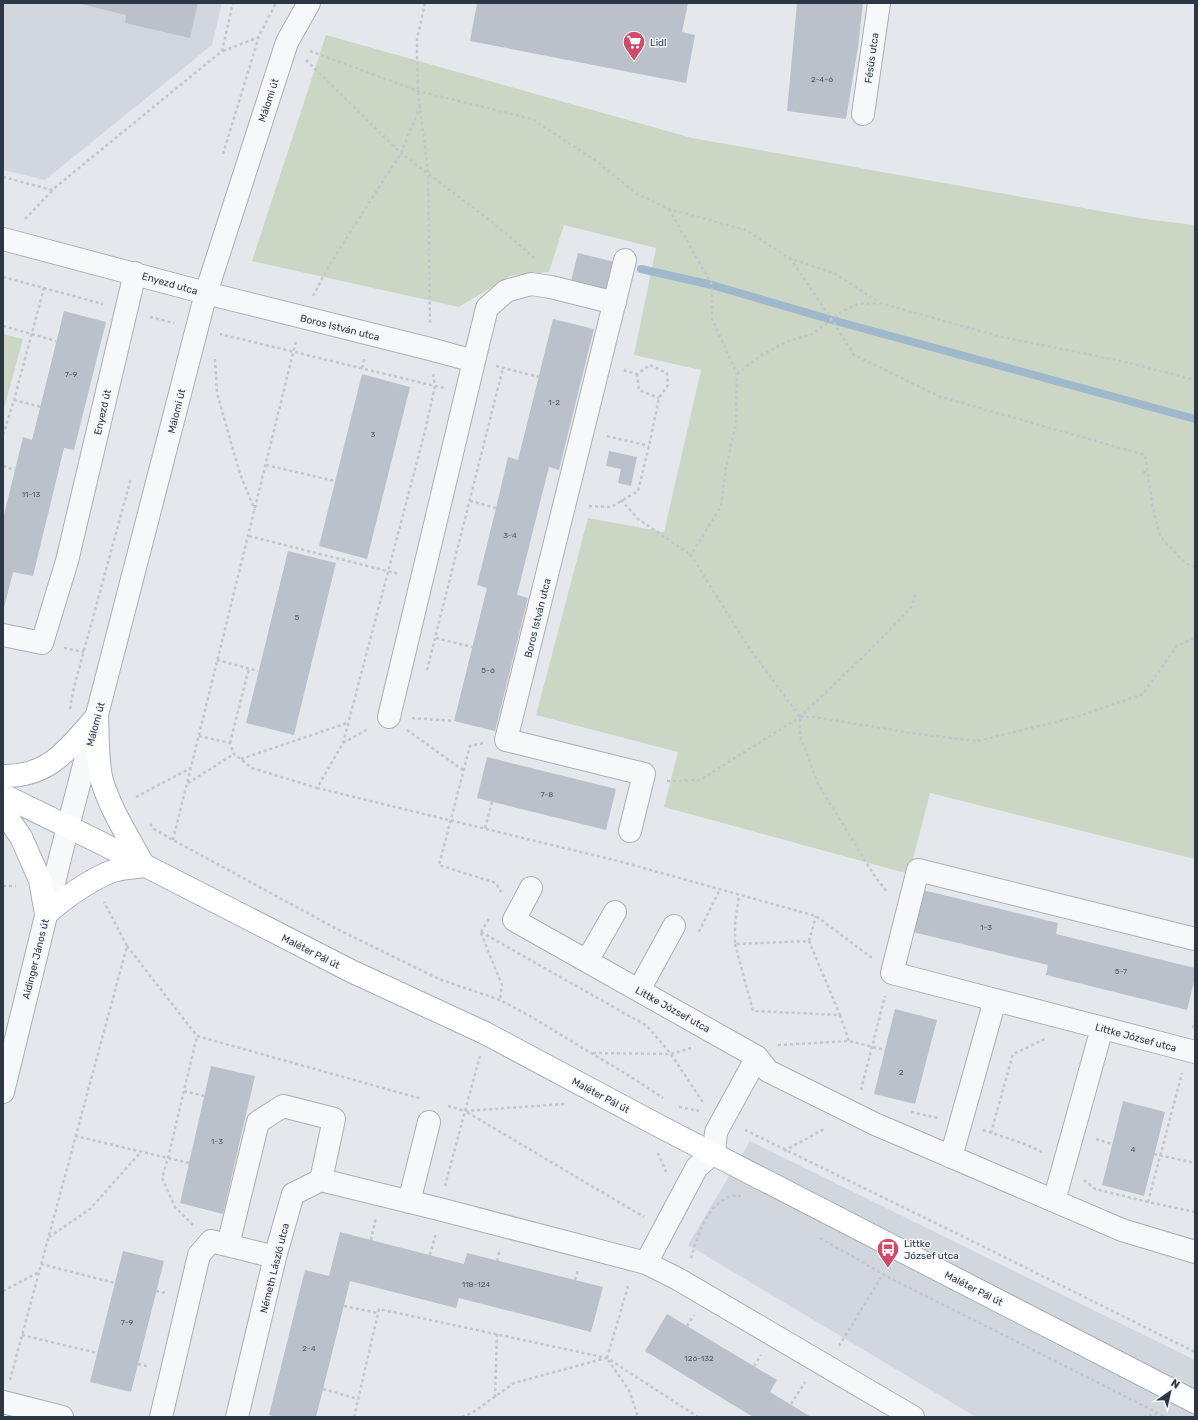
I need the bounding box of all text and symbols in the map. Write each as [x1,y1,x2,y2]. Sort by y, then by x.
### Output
supermarket icon: Lidl [621,29,647,62]
street label: Fésüs utca [863,32,881,84]
place label: Lidl [650,37,666,49]
house number: 2-4-6 [811,75,833,84]
street label: Málomi út [256,77,282,124]
street label: Enyezd utca [141,270,199,298]
street label: Boros István utca [299,312,381,344]
house number: 7-9 [65,370,77,379]
street label: Enyezd út [92,388,114,436]
street label: Málomi út [166,388,188,435]
house number: 1-2 [548,398,560,407]
house number: 3 [371,430,376,439]
house number: 11-13 [22,490,41,499]
house number: 3-4 [503,531,517,540]
street label: Boros István utca [522,577,554,659]
house number: 5 [295,613,300,622]
house number: 5-6 [481,666,495,675]
street label: Málomi út [84,701,108,748]
house number: 7-8 [541,790,553,799]
street label: Aidinger János út [20,918,52,1001]
house number: 1-3 [980,923,992,932]
street label: Maléter Pál út [279,932,342,972]
house number: 5-7 [1115,967,1127,976]
street label: Littke József utca [633,984,712,1035]
street label: Littke József utca [1094,1021,1178,1055]
house number: 2 [899,1068,904,1077]
street label: Maléter Pál út [570,1076,632,1116]
house number: 1-3 [211,1137,223,1146]
house number: 4 [1131,1145,1136,1154]
street label: Németh László utca [258,1222,292,1315]
bus stop icon: Littke József utca [875,1236,901,1269]
place label: Littke József utca [904,1238,959,1262]
street label: Maléter Pál út [942,1269,1005,1309]
house number: 118-124 [462,1280,490,1289]
house number: 7-9 [121,1318,133,1327]
house number: 2-4 [302,1344,316,1353]
house number: 126-132 [684,1354,714,1363]
north arrow [1150,1372,1190,1412]
text: N [1168,1377,1182,1392]

